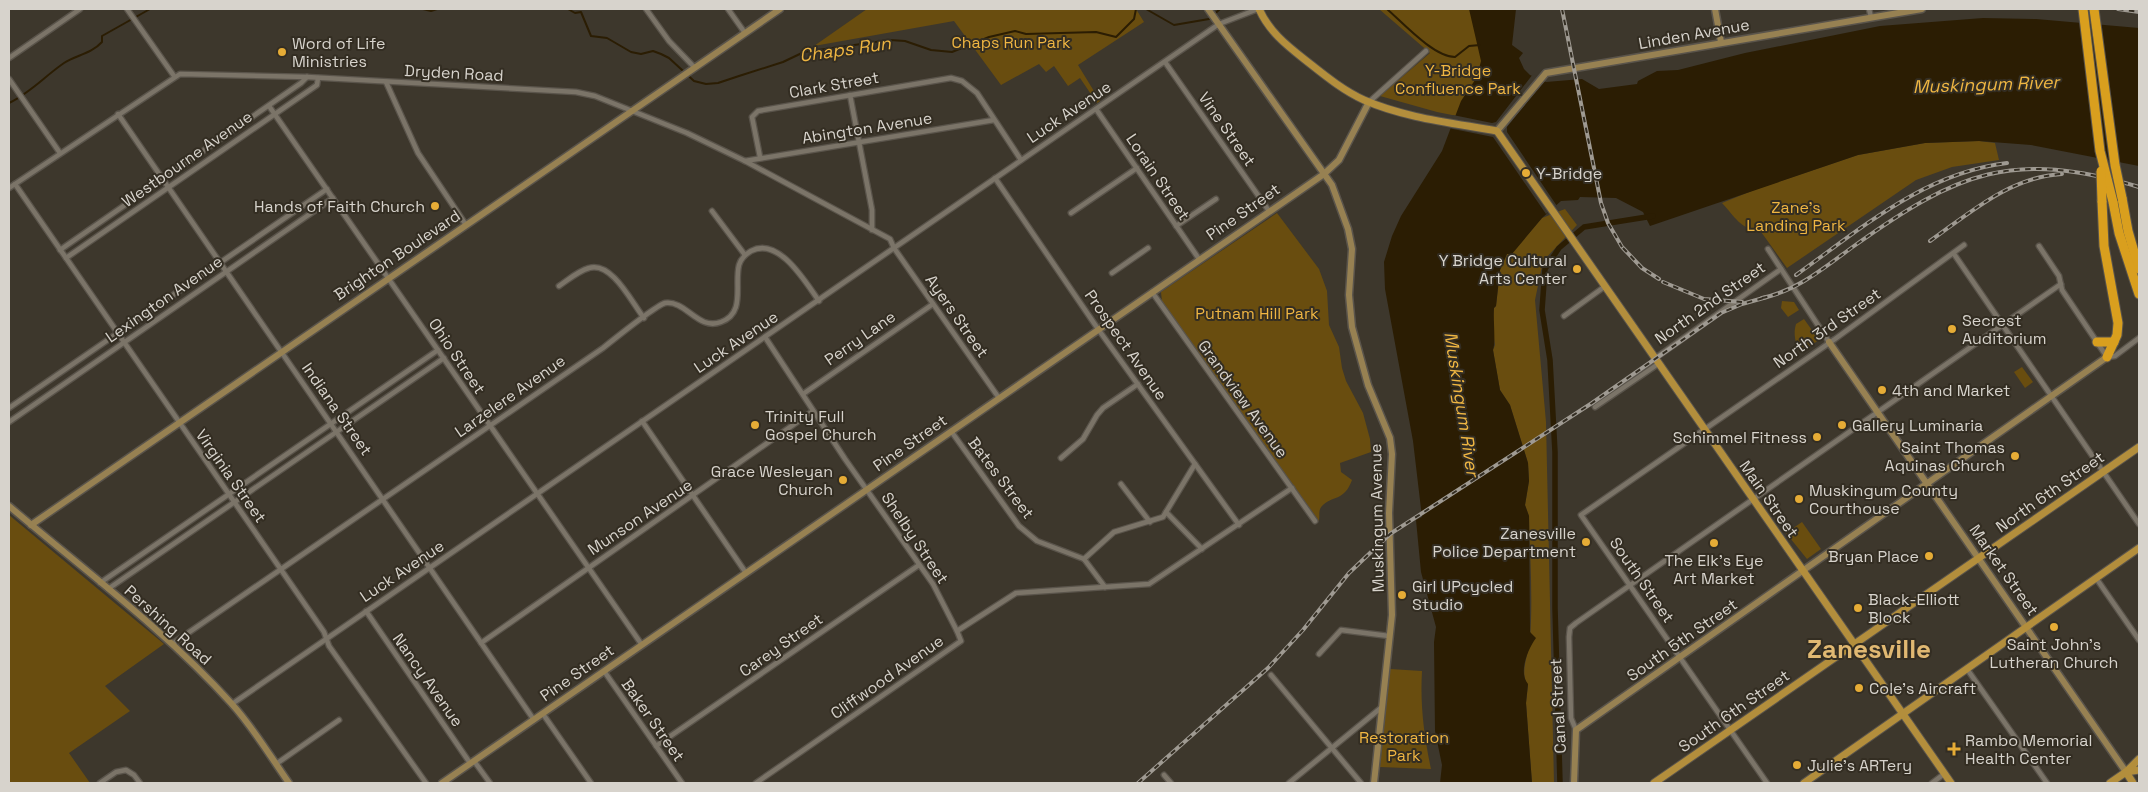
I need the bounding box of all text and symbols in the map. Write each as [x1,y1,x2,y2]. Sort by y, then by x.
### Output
street label: Linden Avenue [1637,14,1751,54]
water label: Chaps Run [798,31,893,67]
park label: Chaps Run Park [951,32,1071,53]
place label: Word of Life Ministries [292,33,385,72]
marker: Word of Life Ministries [276,46,288,58]
street label: Dryden Road [404,60,504,86]
park label: Y-Bridge Confluence Park [1395,60,1521,99]
street label: Clark Street [787,67,881,103]
water label: Muskingum River [1912,70,2062,98]
street label: Luck Avenue [1023,76,1115,148]
street label: Vine Street [1194,88,1260,170]
street label: Westbourne Avenue [118,106,256,212]
street label: Abington Avenue [800,107,934,149]
street label: Lorain Street [1121,130,1195,224]
place label: Y-Bridge [1536,163,1602,184]
marker: Y-Bridge [1520,167,1532,179]
street label: Pine Street [1202,179,1284,245]
place label: Hands of Faith Church [254,196,425,217]
park label: Zane's Landing Park [1746,197,1846,236]
marker: Hands of Faith Church [429,200,441,212]
street label: Brighton Boulevard [330,205,464,305]
place label: Y Bridge Cultural Arts Center [1439,250,1567,289]
street label: Lexington Avenue [101,251,227,347]
street label: North 2nd Street [1650,257,1770,349]
marker: Y Bridge Cultural Arts Center [1571,263,1583,275]
street label: Ayers Street [921,270,993,362]
street label: North 3rd Street [1769,283,1885,373]
street label: Prospect Avenue [1080,286,1172,404]
park label: Putnam Hill Park [1195,303,1319,324]
street label: Luck Avenue [690,306,782,378]
street label: Perry Lane [820,306,900,370]
place label: Secrest Auditorium [1962,310,2047,349]
street label: Ohio Street [424,314,490,398]
marker: Secrest Auditorium [1946,323,1958,335]
water label: Muskingum River [1439,330,1485,480]
street label: Grandview Avenue [1193,336,1293,462]
street label: Larzelere Avenue [451,350,569,442]
street label: Indiana Street [297,358,377,460]
place label: 4th and Market [1892,380,2010,401]
marker: 4th and Market [1876,384,1888,396]
place label: Trinity Full Gospel Church [765,406,877,445]
street label: Pine Street [869,410,951,476]
place label: Gallery Luminaria [1852,415,1983,436]
marker: Trinity Full Gospel Church [749,419,761,431]
marker: Gallery Luminaria [1836,419,1848,431]
street label: Virginia Street [191,425,271,527]
place label: Schimmel Fitness [1673,427,1807,448]
marker: Schimmel Fitness [1811,431,1823,443]
street label: Bates Street [963,433,1039,523]
place label: Saint Thomas Aquinas Church [1885,437,2005,476]
street label: Muskingum Avenue [1365,444,1389,592]
street label: North 6th Street [1992,447,2108,537]
marker: Saint Thomas Aquinas Church [2009,450,2021,462]
street label: Main Street [1735,456,1803,542]
place label: Grace Wesleyan Church [711,461,833,500]
street label: Munson Avenue [584,474,696,560]
marker: Grace Wesleyan Church [837,474,849,486]
place label: Muskingum County Courthouse [1809,480,1958,519]
street label: Shelby Street [877,488,953,588]
marker: Muskingum County Courthouse [1793,493,1805,505]
street label: Market Street [1965,520,2043,620]
place label: Zanesville Police Department [1433,523,1576,562]
street label: South Street [1605,533,1679,627]
street label: Luck Avenue [356,535,448,607]
marker: Zanesville Police Department [1580,536,1592,548]
marker: The Elk's Eye Art Market [1708,537,1720,549]
place label: Bryan Place [1828,546,1919,567]
place label: The Elk's Eye Art Market [1664,550,1764,589]
marker: Bryan Place [1923,550,1935,562]
place label: Girl UPcycled Studio [1412,576,1513,615]
street label: Pershing Road [120,580,216,670]
marker: Girl UPcycled Studio [1396,589,1408,601]
place label: Black-Elliott Block [1868,589,1960,628]
street label: South 5th Street [1623,594,1741,686]
marker: Black-Elliott Block [1852,602,1864,614]
street label: Carey Street [735,608,827,682]
marker: Saint John's Lutheran Church [2048,621,2060,633]
street label: Nancy Avenue [388,629,468,731]
street label: Cliffwood Avenue [826,630,948,724]
district label: Zanesville [1807,632,1931,666]
place label: Saint John's Lutheran Church [1990,634,2118,673]
street label: Pine Street [536,640,618,706]
street label: Canal Street [1545,658,1571,754]
street label: South 6th Street [1674,665,1794,757]
street label: Baker Street [617,674,689,766]
place label: Cole's Aircraft [1869,678,1976,699]
marker: Cole's Aircraft [1853,682,1865,694]
park label: Restoration Park [1359,727,1449,766]
place label: Rambo Memorial Health Center [1965,730,2092,769]
marker: Rambo Memorial Health Center [1947,742,1961,756]
place label: Julie's ARTery [1807,755,1912,776]
marker: Julie's ARTery [1791,759,1803,771]

